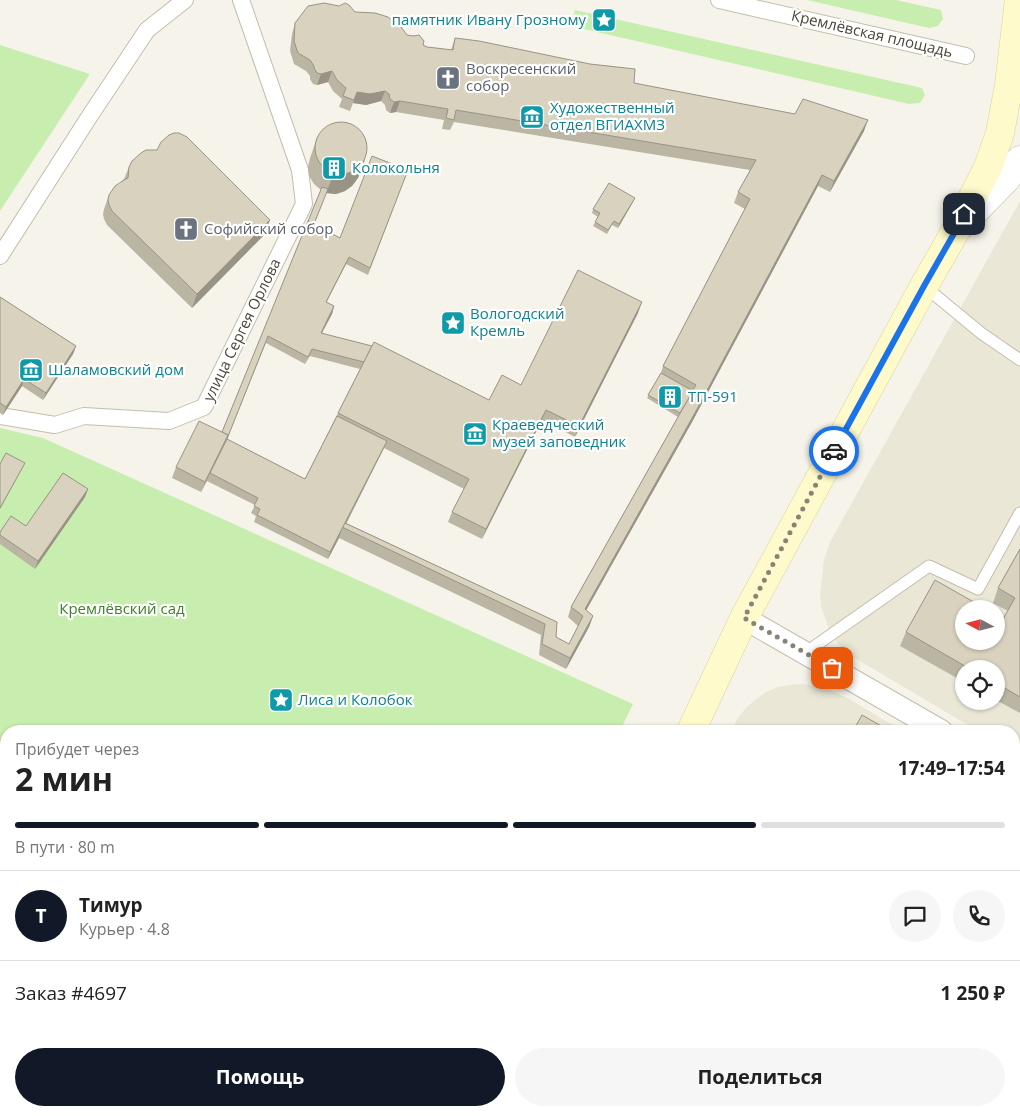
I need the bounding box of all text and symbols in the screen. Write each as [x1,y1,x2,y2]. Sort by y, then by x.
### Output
street label: Кремлёвская площадь [790,5,955,61]
place icon: памятник Ивану Грозному [591,7,617,33]
place label: памятник Ивану Грозному [392,9,586,29]
place label: Воскресенский собор [466,58,576,95]
church icon: Воскресенский собор [435,65,461,91]
place label: Художественный отдел ВГИАХМЗ [550,97,675,134]
museum icon: Художественный отдел ВГИАХМЗ [519,104,545,130]
building icon: Колокольня [321,155,347,181]
place label: Колокольня [352,157,440,177]
pin [943,193,985,235]
icon: home [950,200,978,228]
church icon: Софийский собор [173,216,199,242]
place label: Софийский собор [204,218,334,238]
street label: улица Сергея Орлова [198,255,284,404]
place label: Вологодский Кремль [470,303,564,340]
place icon: Вологодский Кремль [440,310,466,336]
museum icon: Шаламовский дом [18,357,44,383]
place label: Шаламовский дом [48,359,184,379]
building icon: ТП-591 [657,384,683,410]
place label: ТП-591 [688,386,738,406]
place label: Краеведческий музей заповедник [492,414,626,451]
museum icon: Краеведческий музей заповедник [462,421,488,447]
courier [809,426,859,476]
icon: car [820,437,848,465]
park label: Кремлёвский сад [59,598,185,618]
north arrow [955,600,1005,650]
map controls [955,600,1005,710]
pin [811,647,853,689]
icon: bag [818,654,846,682]
button: locate [955,660,1005,710]
place icon: Лиса и Колобок [268,687,294,713]
place label: Лиса и Колобок [298,689,413,709]
text: Прибудет через [15,738,139,760]
text: 17:49–17:54 [898,755,1005,781]
text: 2 мин [15,757,113,800]
text: В пути · 80 m [15,836,115,858]
button: chat [889,890,941,942]
button: phone [953,890,1005,942]
text: Тимур [79,892,143,918]
text: Т [35,903,47,929]
text: Курьер · 4.8 [79,918,170,940]
text: Заказ #4697 [15,980,127,1006]
text: 1 250 ₽ [941,980,1005,1006]
button: Помощь [15,1048,505,1106]
button: Поделиться [515,1048,1005,1106]

